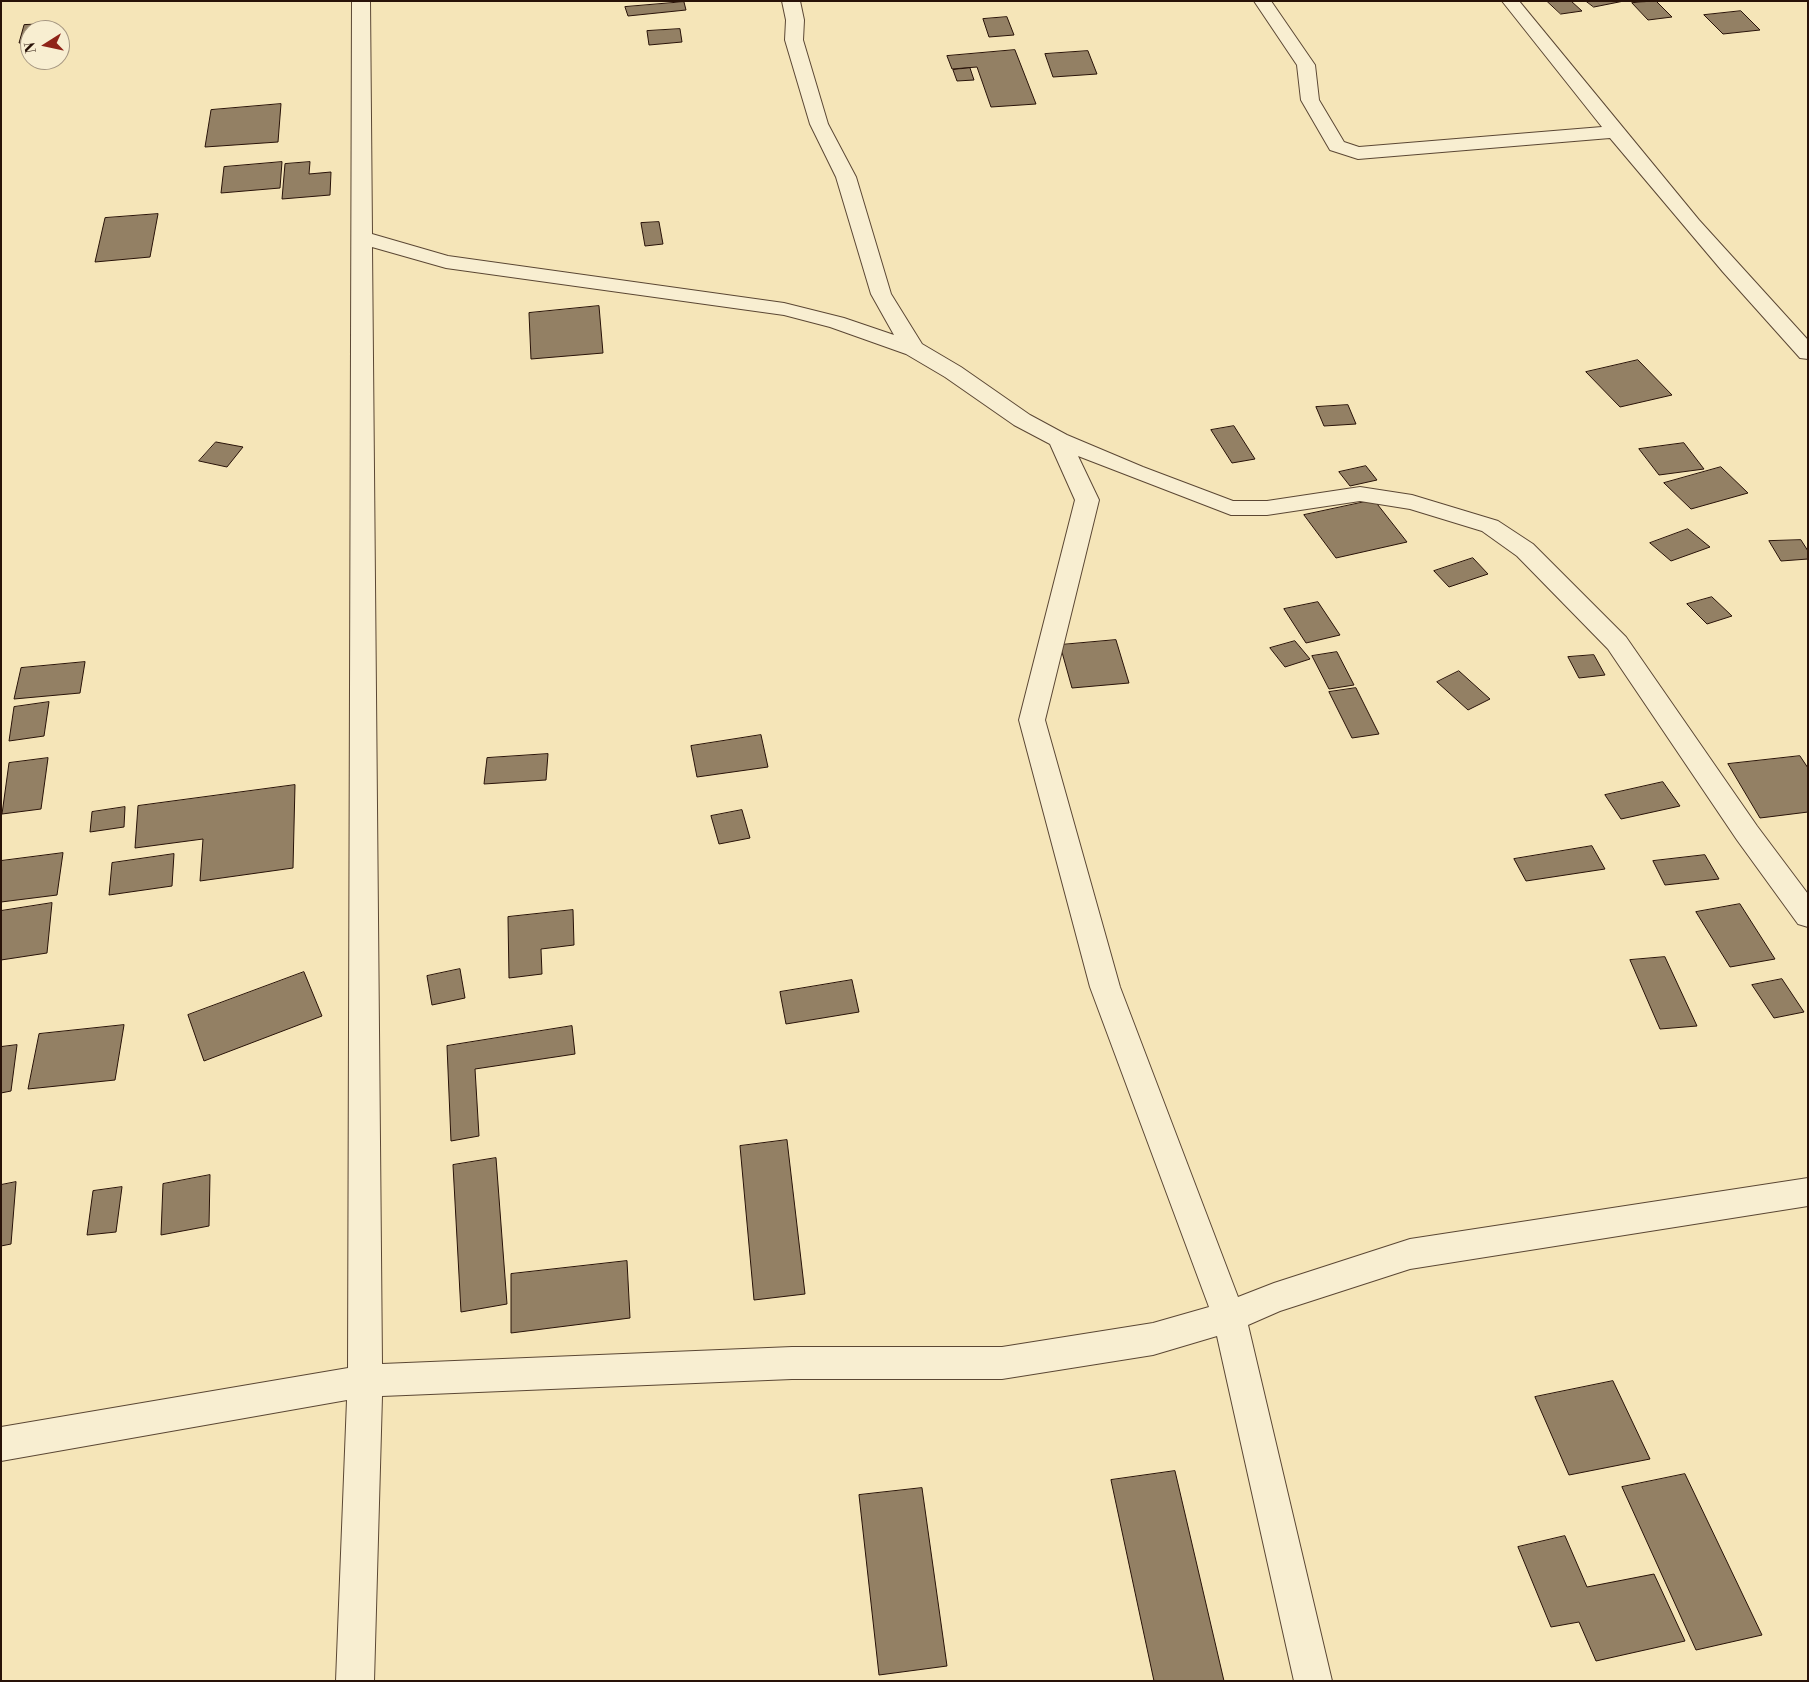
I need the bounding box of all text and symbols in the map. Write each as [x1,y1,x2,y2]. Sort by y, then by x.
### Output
north arrow [20,20,70,70]
text: N [21,40,41,54]

